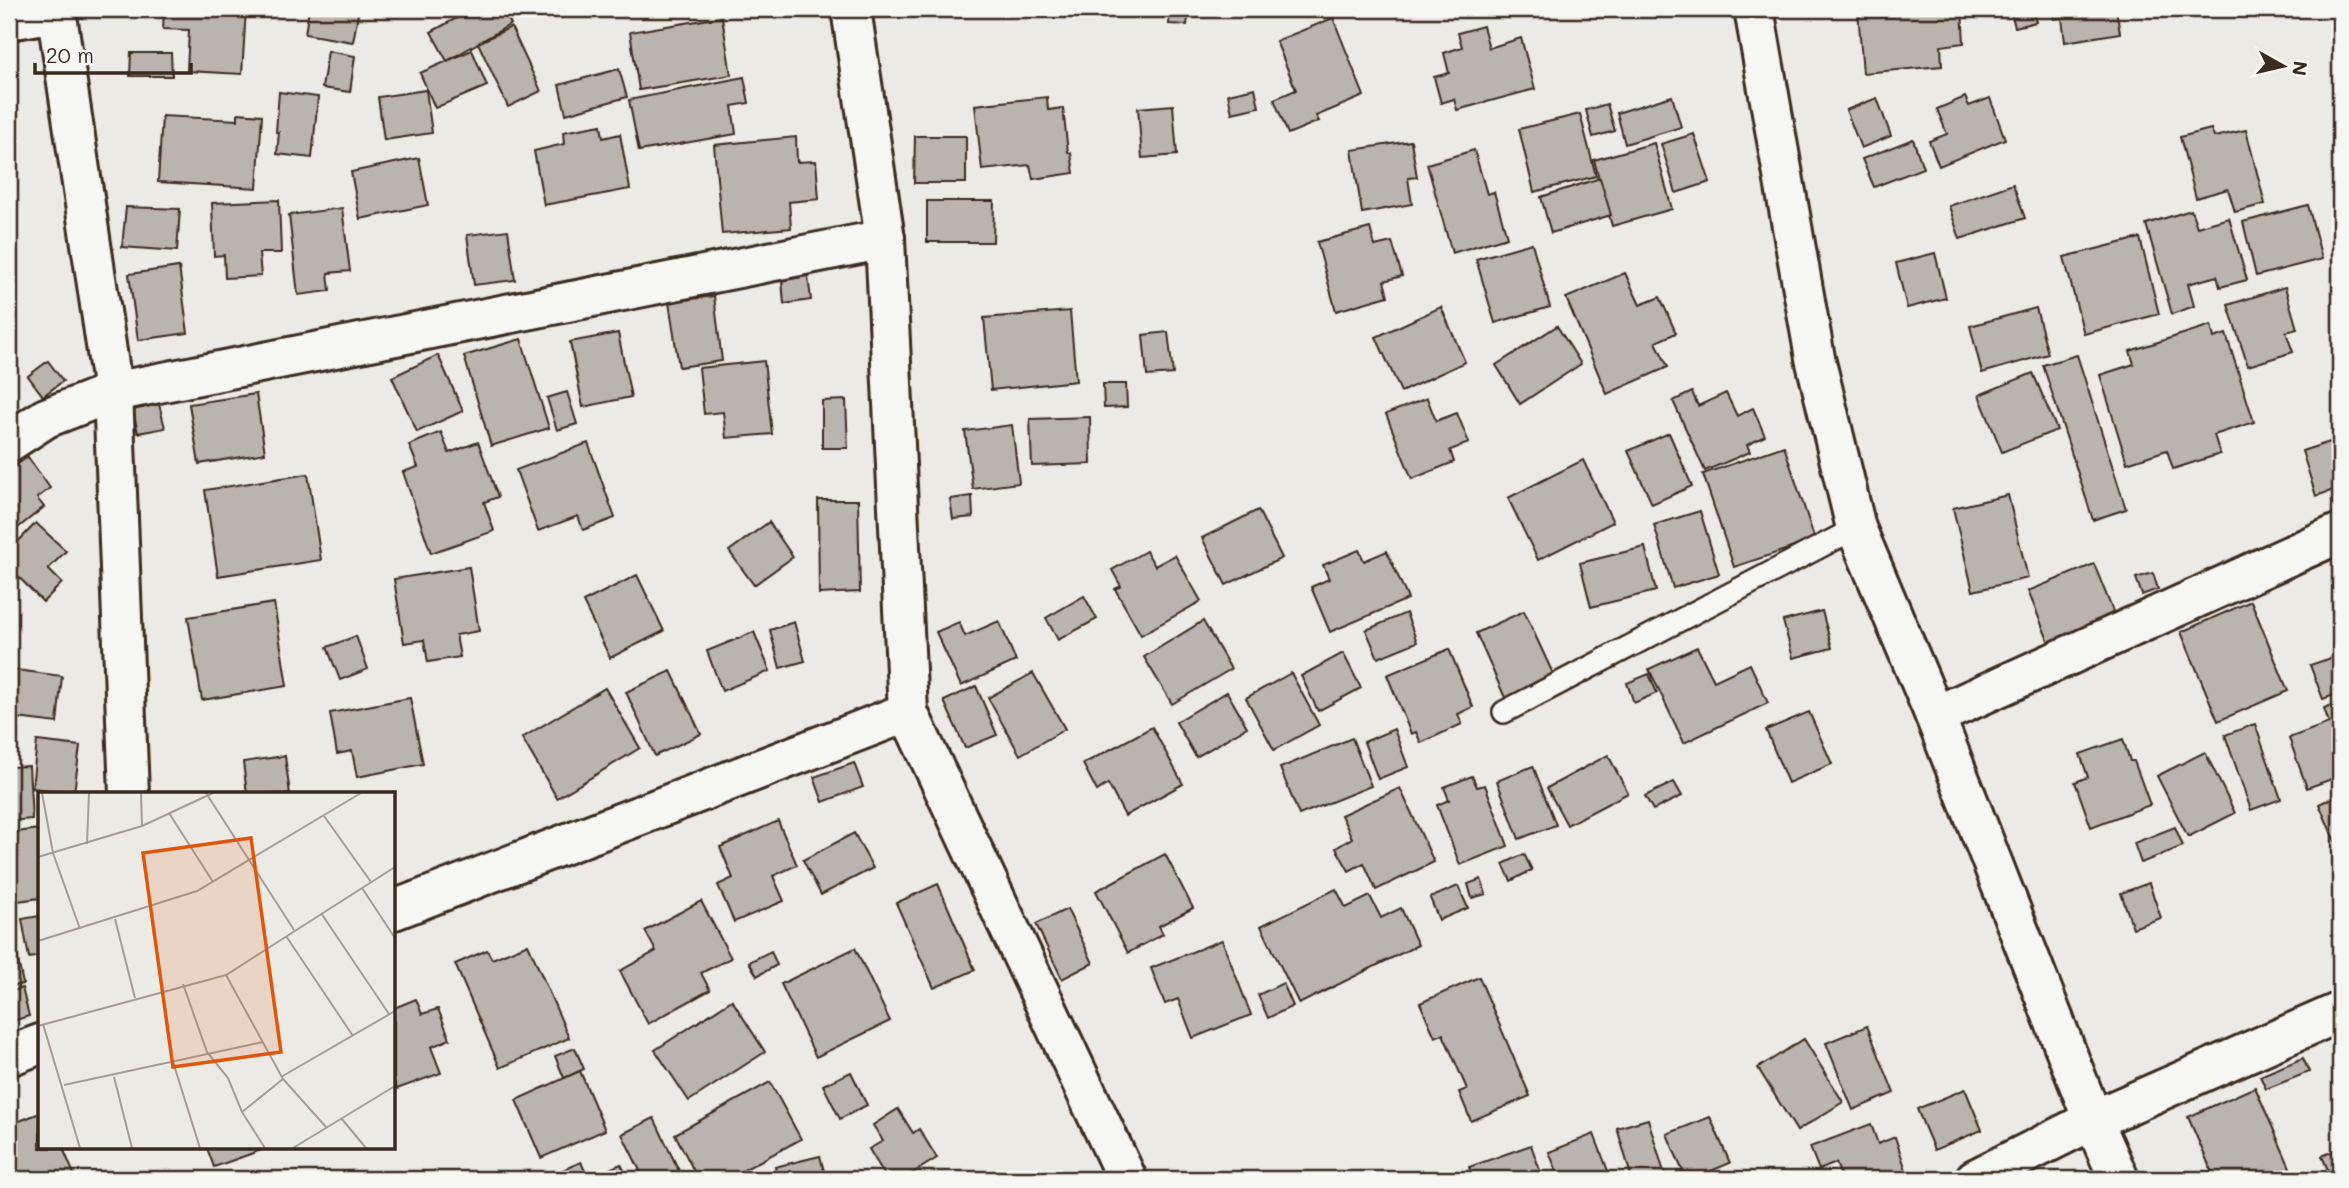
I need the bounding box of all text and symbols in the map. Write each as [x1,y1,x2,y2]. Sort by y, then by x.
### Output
scale bar [35,32,191,76]
north arrow [2248,32,2318,102]
text: 20 m [46,41,94,68]
text: N [2287,60,2314,77]
inset map [38,792,396,1150]

